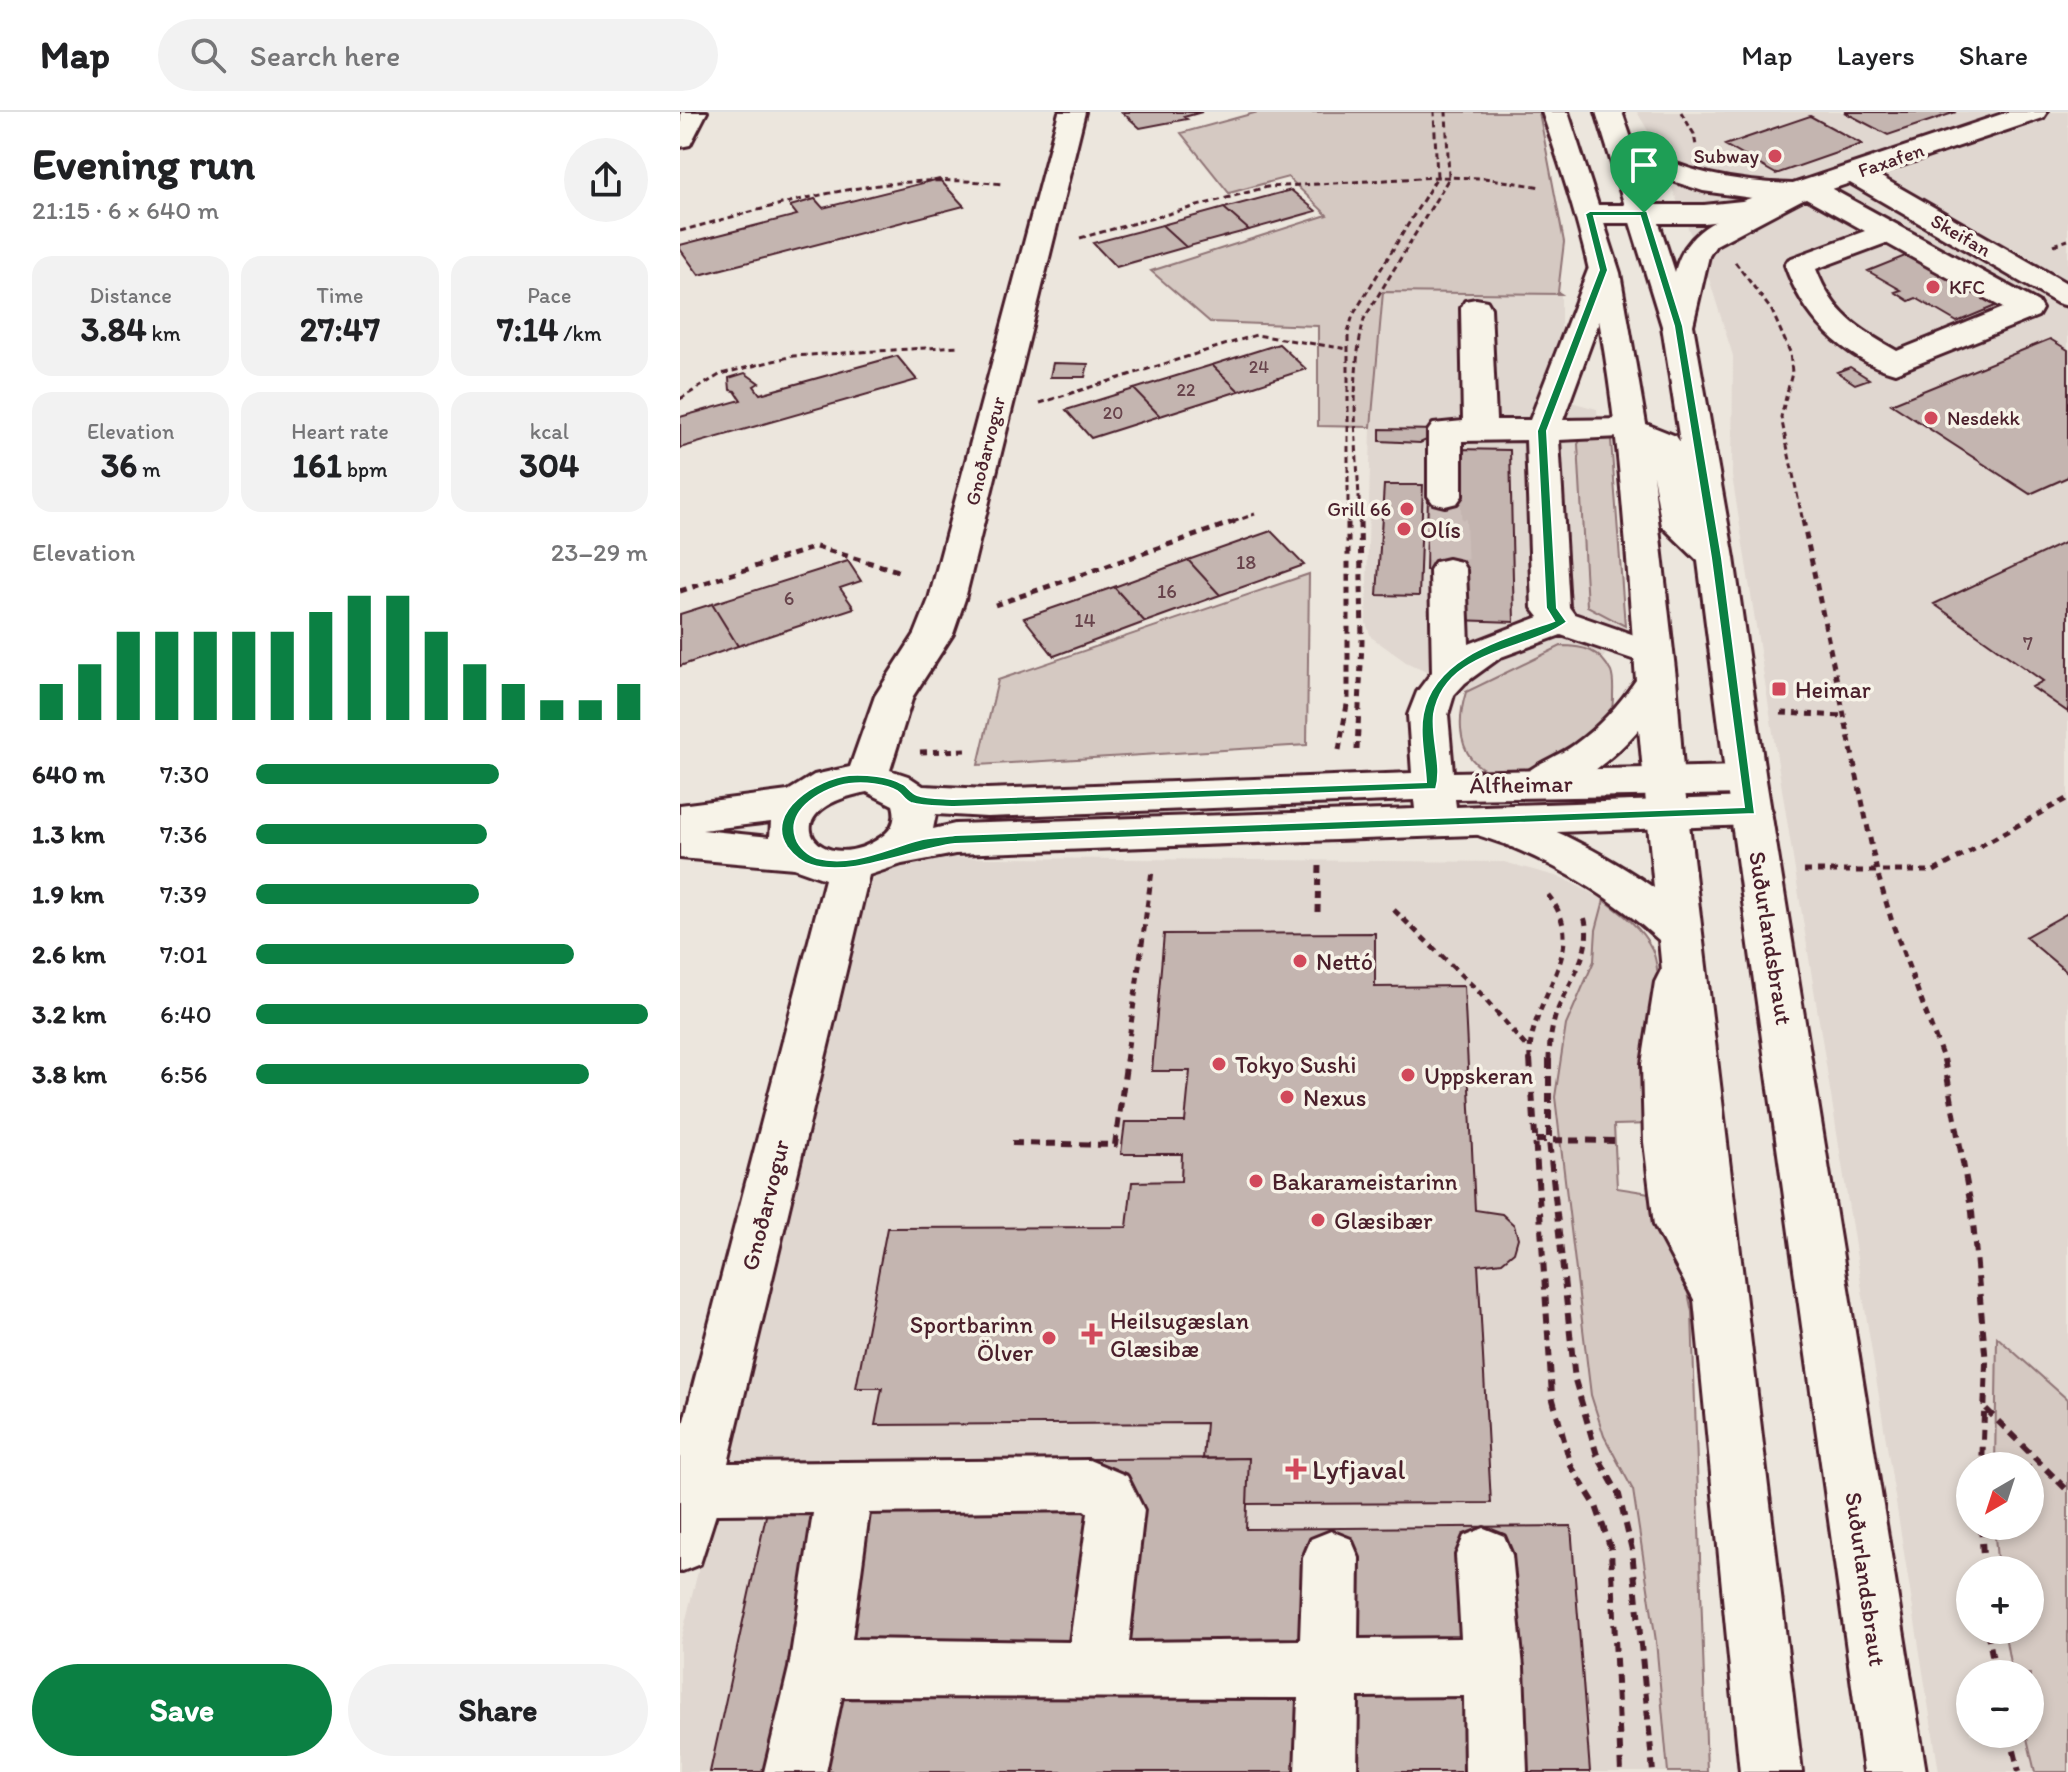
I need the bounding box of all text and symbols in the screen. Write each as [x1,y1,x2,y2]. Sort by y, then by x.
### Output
search box [158,19,718,91]
text: Map [40,32,110,78]
icon: search [186,33,230,77]
text: Search here [250,37,400,74]
text: Map [1741,38,1793,72]
text: Layers [1837,38,1915,72]
text: Share [1959,38,2028,72]
pin [1610,131,1678,213]
text: Evening run [32,137,255,190]
button: share [564,138,648,222]
street label: Faxafen [1855,138,1927,182]
icon: arrive [1622,143,1666,187]
place label: Subway [1693,144,1760,168]
marker: Subway [1766,147,1784,165]
text: 21:15 · 6 × 640 m [32,194,219,226]
street label: Skeifan [1927,208,1995,262]
place label: KFC [1949,275,1985,299]
marker: KFC [1924,278,1942,296]
text: Distance [89,282,172,309]
text: Time [317,282,363,309]
text: Pace [527,282,571,309]
text: 3.84 [81,309,147,350]
text: 27:47 [300,309,380,350]
text: 7:14 [497,309,558,350]
text: km [147,320,181,347]
text: /km [558,320,602,347]
house number: 24 [1249,356,1269,378]
house number: 22 [1177,379,1196,401]
street label: Gnoðarvogur [960,394,1010,508]
house number: 20 [1103,402,1123,424]
place label: Nesdekk [1947,406,2020,430]
marker: Nesdekk [1922,409,1940,427]
text: Elevation [87,418,174,445]
text: Heart rate [291,418,389,445]
text: kcal [530,418,569,445]
text: 36 [101,445,137,486]
text: 161 [292,445,342,486]
text: 304 [519,445,579,486]
text: m [137,456,161,483]
text: bpm [342,456,388,483]
place label: Grill 66 [1327,497,1391,521]
marker: Grill 66 [1398,500,1416,518]
place label: Olís [1420,515,1461,544]
marker: Olís [1395,520,1413,538]
text: Elevation [32,536,135,568]
text: 23–29 m [551,536,648,568]
house number: 18 [1236,550,1256,574]
house number: 16 [1157,579,1177,603]
house number: 6 [784,586,794,610]
house number: 14 [1074,608,1096,632]
house number: 7 [2023,631,2033,655]
place label: Heimar [1795,675,1871,704]
marker: Heimar [1770,680,1788,698]
text: 640 m [32,758,105,790]
text: 7:30 [160,758,209,790]
street label: Álfheimar [1469,769,1573,799]
text: 1.3 km [32,818,105,850]
text: 7:36 [160,818,207,850]
street label: Suðurlandsbraut [1743,849,1799,1027]
text: 1.9 km [32,878,104,910]
text: 7:39 [160,878,207,910]
text: 2.6 km [32,938,106,970]
text: 7:01 [160,938,207,970]
place label: Nettó [1316,947,1373,976]
marker: Nettó [1291,952,1309,970]
text: 3.2 km [32,998,106,1030]
text: 6:40 [160,998,212,1030]
place label: Tokyo Sushi [1235,1050,1356,1079]
marker: Tokyo Sushi [1210,1055,1228,1073]
text: 3.8 km [32,1058,107,1090]
text: 6:56 [160,1058,208,1090]
place label: Uppskeran [1424,1061,1534,1090]
marker: Uppskeran [1399,1066,1417,1084]
place label: Nexus [1303,1083,1366,1112]
marker: Nexus [1278,1088,1296,1106]
street label: Gnoðarvogur [735,1137,795,1273]
place label: Bakarameistarinn [1272,1167,1458,1196]
marker: Bakarameistarinn [1247,1172,1265,1190]
place label: Glæsibær [1334,1206,1433,1235]
marker: Glæsibær [1309,1211,1327,1229]
place label: Heilsugæslan Glæsibæ [1110,1306,1249,1363]
place label: Sportbarinn Ölver [910,1310,1033,1367]
marker: Heilsugæslan Glæsibæ [1081,1323,1103,1345]
marker: Sportbarinn Ölver [1040,1329,1058,1347]
place label: Lyfjaval [1312,1452,1405,1486]
north arrow [1956,1452,2044,1540]
map controls [1956,1452,2044,1748]
marker: Lyfjaval [1287,1460,1305,1478]
street label: Suðurlandsbraut [1839,1490,1893,1668]
button: + [1956,1556,2044,1644]
button: − [1956,1660,2044,1748]
button: Save [32,1664,332,1756]
button: Share [348,1664,648,1756]

